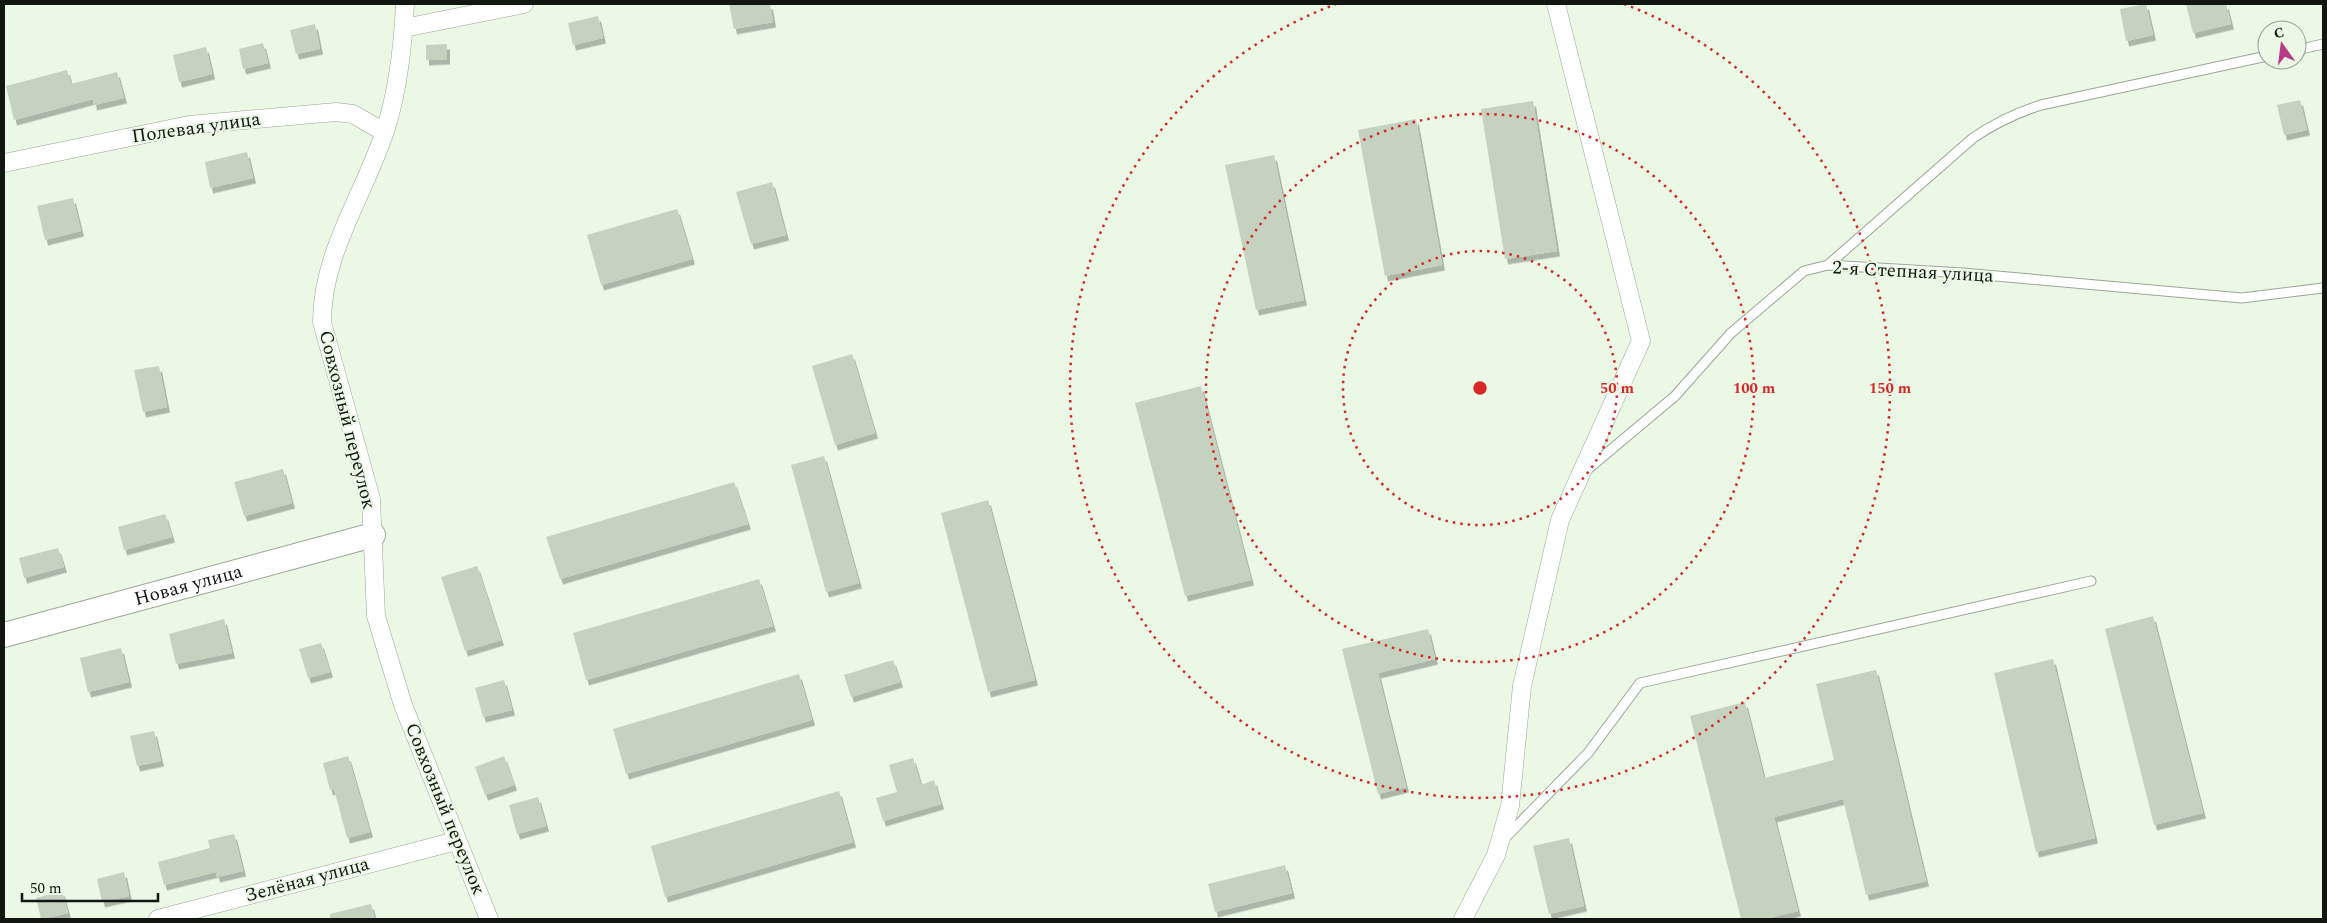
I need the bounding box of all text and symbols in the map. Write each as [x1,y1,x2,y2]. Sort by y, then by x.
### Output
north arrow [2257,20,2307,70]
text: С [2272,21,2286,44]
street label: Полевая улица [130,104,263,151]
street label: 2-я Степная улица [1832,253,1995,291]
street label: Совхозный переулок [311,327,383,513]
text: 50 m [1600,377,1635,400]
text: 100 m [1733,377,1776,400]
text: 150 m [1869,377,1912,400]
centre of rings [1471,379,1489,397]
street label: Новая улица [131,556,246,614]
street label: Совхозный переулок [397,719,493,900]
street label: Зелёная улица [242,849,373,911]
scale bar [22,870,159,902]
text: 50 m [30,877,62,900]

